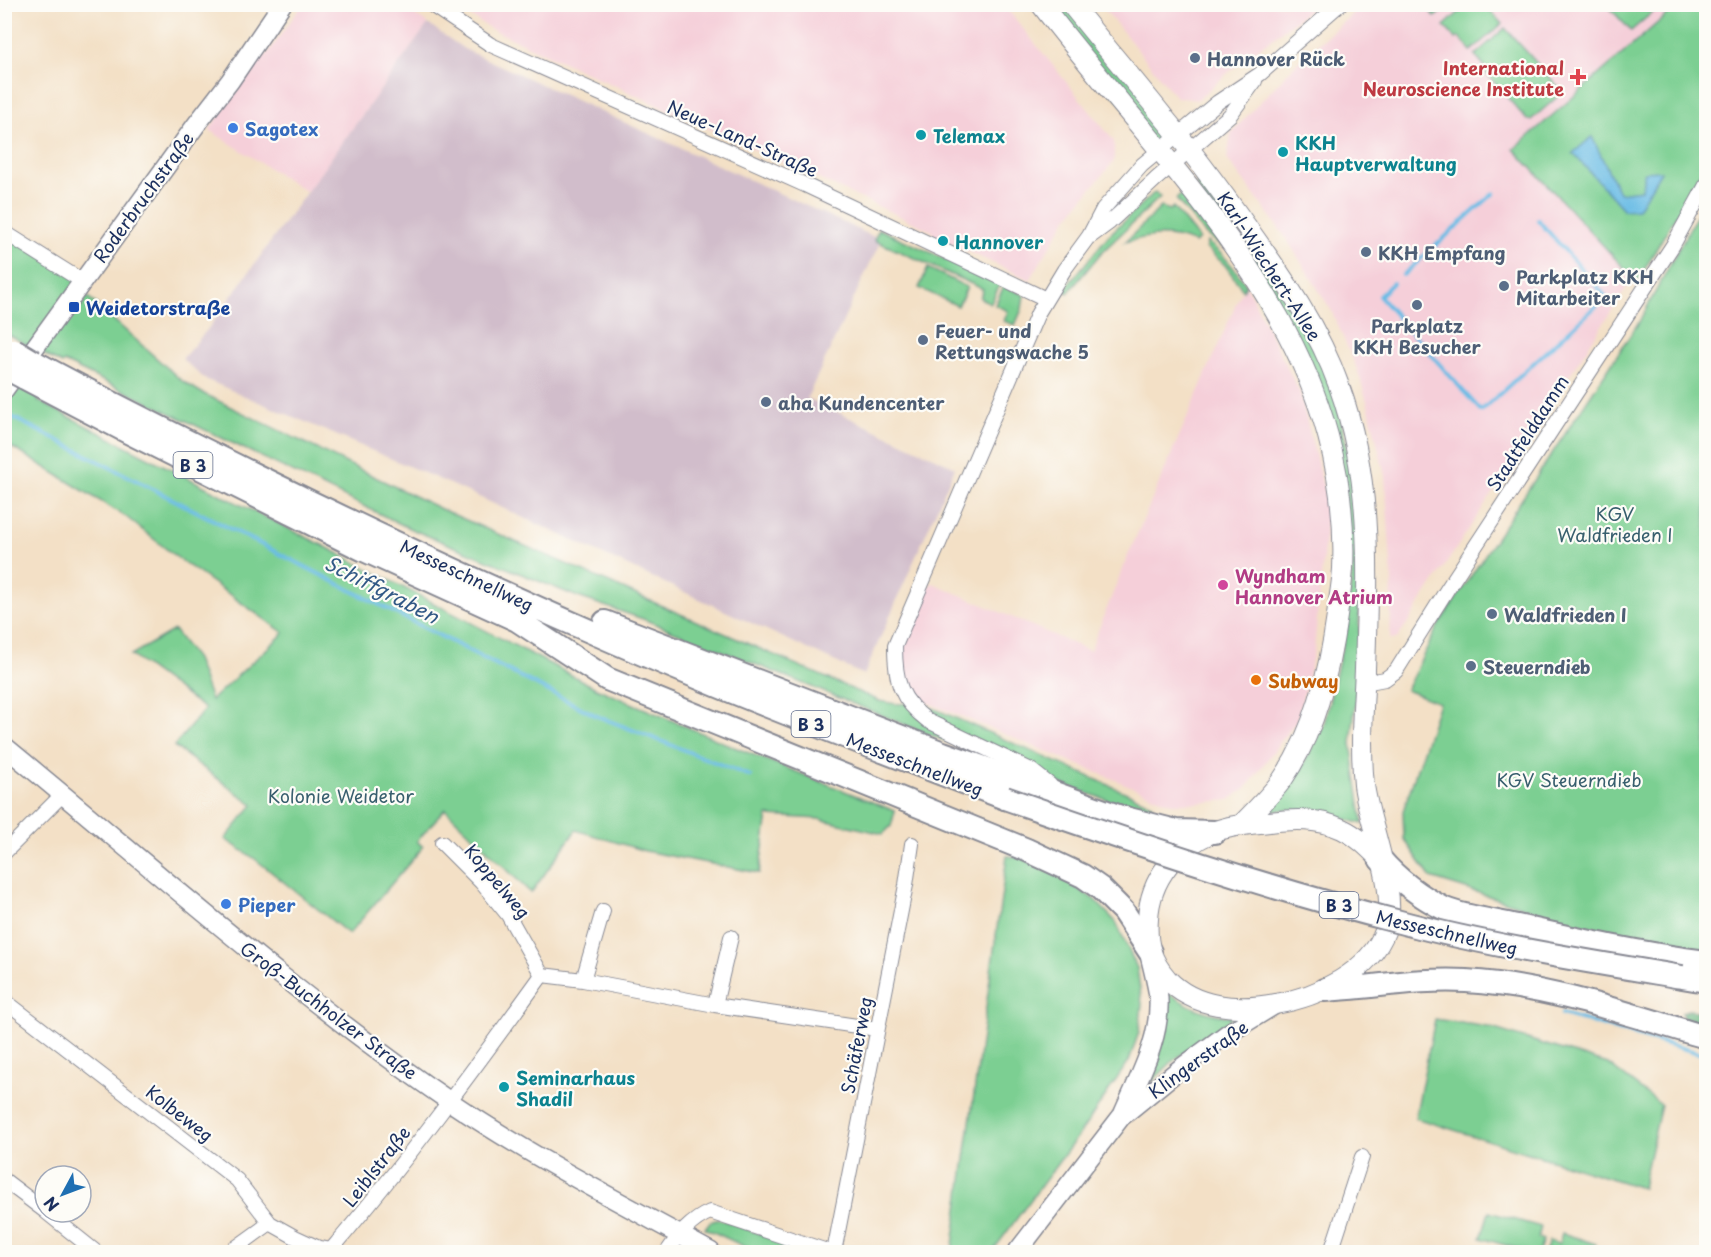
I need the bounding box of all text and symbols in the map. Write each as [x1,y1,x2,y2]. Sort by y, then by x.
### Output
place label: Hannover Rück [1207,45,1345,72]
marker: Hannover Rück [1188,51,1202,65]
place label: International Neuroscience Institute [1363,54,1564,102]
marker: International Neuroscience Institute [1569,68,1587,86]
street label: Neue-Land-Straße [663,93,823,183]
place label: Sagotex [245,115,318,142]
marker: Sagotex [226,121,240,135]
place label: Telemax [933,122,1005,149]
street label: Roderbruchstraße [86,126,200,268]
marker: Telemax [914,128,928,142]
place label: KKH Hauptverwaltung [1295,129,1457,177]
marker: KKH Hauptverwaltung [1276,145,1290,159]
street label: Karl-Wiechert-Allee [1211,186,1329,346]
place label: Hannover [955,228,1044,255]
marker: Hannover [936,234,950,248]
place label: KKH Empfang [1378,239,1505,266]
marker: KKH Empfang [1359,245,1373,259]
place label: Parkplatz KKH Mitarbeiter [1516,263,1654,311]
marker: Parkplatz KKH Mitarbeiter [1497,279,1511,293]
place label: Weidetorstraße [86,294,231,321]
marker: Parkplatz KKH Besucher [1410,298,1424,312]
marker: Weidetorstraße [67,300,81,314]
place label: Parkplatz KKH Besucher [1353,312,1482,360]
place label: Feuer- und Rettungswache 5 [935,317,1089,365]
marker: Feuer- und Rettungswache 5 [916,333,930,347]
street label: Stadtfelddamm [1479,370,1575,496]
place label: aha Kundencenter [778,389,945,416]
marker: aha Kundencenter [759,395,773,409]
road number: B 3 [174,452,212,478]
park label: KGV Waldfrieden I [1557,500,1673,548]
street label: Messeschnellweg [396,532,538,618]
water label: Schiffgraben [320,547,445,631]
place label: Wyndham Hannover Atrium [1235,562,1393,610]
marker: Wyndham Hannover Atrium [1216,578,1230,592]
place label: Waldfrieden I [1504,601,1627,628]
marker: Waldfrieden I [1485,607,1499,621]
place label: Steuerndieb [1483,653,1591,680]
marker: Steuerndieb [1464,659,1478,673]
place label: Subway [1268,667,1338,694]
marker: Subway [1249,673,1263,687]
road number: B 3 [792,711,830,737]
street label: Messeschnellweg [843,725,987,803]
park label: KGV Steuerndieb [1496,766,1642,793]
park label: Kolonie Weidetor [268,782,414,809]
street label: Koppelweg [459,838,537,924]
place label: Pieper [238,891,296,918]
road number: B 3 [1320,892,1358,918]
marker: Pieper [219,897,233,911]
street label: Messeschnellweg [1373,903,1521,961]
street label: Groß-Buchholzer Straße [235,934,423,1086]
street label: Schäferweg [833,994,879,1096]
street label: Klingerstraße [1142,1013,1254,1105]
place label: Seminarhaus Shadil [516,1064,635,1112]
street label: Kolbeweg [140,1078,220,1148]
marker: Seminarhaus Shadil [497,1080,511,1094]
street label: Leiblstraße [336,1120,416,1212]
north arrow [33,1164,93,1224]
text: N [38,1192,64,1217]

